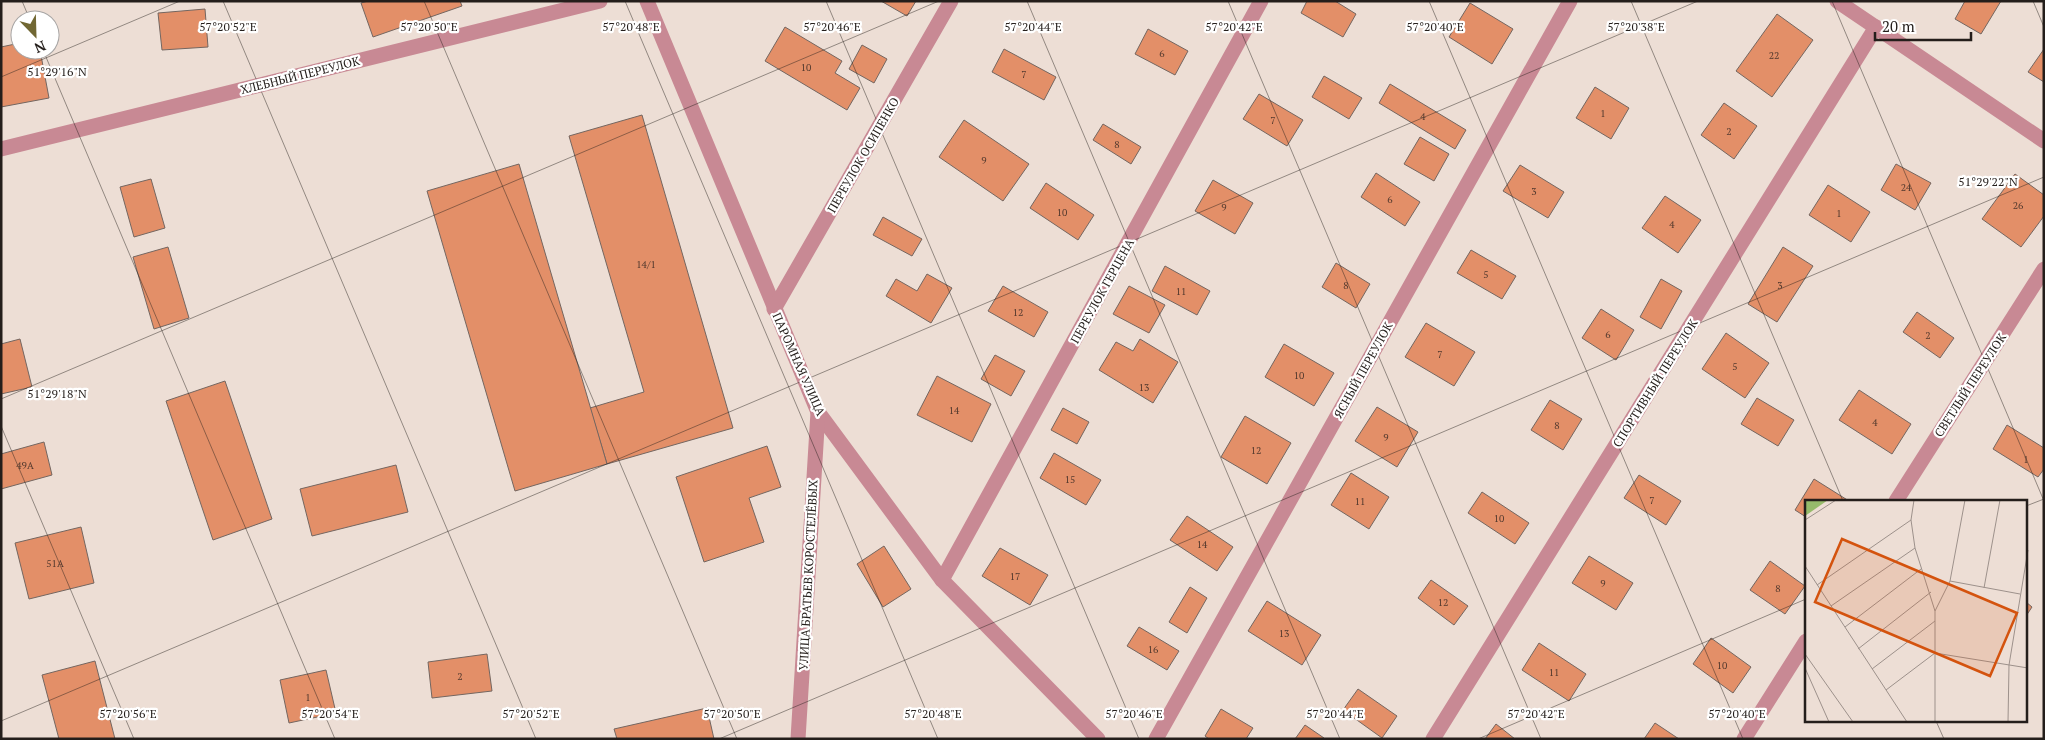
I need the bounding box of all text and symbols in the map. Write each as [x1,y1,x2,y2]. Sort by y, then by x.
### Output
north arrow [10,10,60,60]
scale bar [1875,10,1971,42]
text: 20 m [1882,16,1915,36]
text: 57°20'52"E [199,19,257,34]
text: 57°20'50"E [400,19,458,34]
text: 57°20'48"E [602,19,660,34]
text: 57°20'46"E [803,19,861,34]
text: 57°20'44"E [1004,19,1062,34]
text: 57°20'42"E [1205,19,1263,34]
text: 57°20'40"E [1406,19,1464,34]
text: 57°20'38"E [1607,19,1665,34]
text: N [31,37,49,58]
house number: 6 [1159,47,1165,60]
house number: 22 [1769,49,1779,62]
street label: ХЛЕБНЫЙ ПЕРЕУЛОК [239,53,361,97]
house number: 10 [801,61,811,74]
text: 51°29'16"N [27,64,87,79]
house number: 7 [1021,68,1027,81]
street label: ПЕРЕУЛОК ОСИПЕНКО [824,95,902,215]
house number: 1 [1600,107,1606,120]
house number: 4 [1420,110,1426,123]
house number: 7 [1270,114,1276,127]
house number: 2 [1726,125,1732,138]
house number: 8 [1114,138,1120,151]
house number: 9 [981,154,987,167]
text: 51°29'22"N [1958,174,2018,189]
house number: 24 [1901,181,1912,194]
house number: 3 [1531,185,1537,198]
house number: 6 [1387,193,1393,206]
house number: 26 [2013,199,2024,212]
house number: 9 [1221,201,1227,214]
house number: 10 [1057,206,1067,219]
house number: 1 [1836,207,1842,220]
house number: 4 [1669,218,1675,231]
street label: ПЕРЕУЛОК ГЕРЦЕНА [1067,235,1137,346]
house number: 14/1 [636,258,656,271]
house number: 5 [1483,268,1489,281]
house number: 8 [1343,279,1349,292]
house number: 3 [1777,279,1783,292]
house number: 11 [1176,285,1186,298]
house number: 12 [1013,306,1023,319]
street label: ПАРОМНАЯ УЛИЦА [769,310,829,419]
street label: СПОРТИВНЫЙ ПЕРЕУЛОК [1609,316,1701,450]
street label: ЯСНЫЙ ПЕРЕУЛОК [1330,319,1396,421]
house number: 6 [1605,328,1611,341]
house number: 2 [1925,329,1931,342]
street label: СВЕТЛЫЙ ПЕРЕУЛОК [1931,330,2009,440]
house number: 7 [1437,348,1443,361]
house number: 5 [1732,360,1738,373]
house number: 10 [1294,369,1304,382]
house number: 13 [1139,381,1149,394]
text: 51°29'18"N [27,386,87,401]
house number: 14 [949,404,960,417]
house number: 4 [1872,416,1878,429]
house number: 8 [1554,419,1560,432]
house number: 9 [1383,431,1389,444]
house number: 12 [1251,444,1261,457]
house number: 1 [2023,453,2029,466]
house number: 49А [16,459,34,472]
house number: 15 [1065,473,1075,486]
street label: УЛИЦА БРАТЬЕВ КОРОСТЕЛЁВЫХ [796,479,820,671]
house number: 7 [1649,494,1655,507]
house number: 11 [1355,495,1365,508]
inset map [1805,500,2028,722]
house number: 10 [1494,512,1504,525]
house number: 14 [1197,538,1208,551]
house number: 51А [46,557,64,570]
house number: 17 [1010,570,1020,583]
house number: 9 [1600,577,1606,590]
house number: 8 [1775,582,1781,595]
house number: 12 [1438,596,1448,609]
house number: 13 [1279,627,1289,640]
house number: 16 [1148,643,1159,656]
house number: 10 [1717,659,1727,672]
house number: 11 [1549,666,1559,679]
house number: 2 [457,670,463,683]
house number: 1 [305,691,311,704]
text: 57°20'56"E [99,706,157,721]
text: 57°20'54"E [301,706,359,721]
text: 57°20'52"E [502,706,560,721]
text: 57°20'50"E [703,706,761,721]
text: 57°20'48"E [904,706,962,721]
text: 57°20'46"E [1105,706,1163,721]
text: 57°20'44"E [1306,706,1364,721]
text: 57°20'42"E [1507,706,1565,721]
text: 57°20'40"E [1708,706,1766,721]

